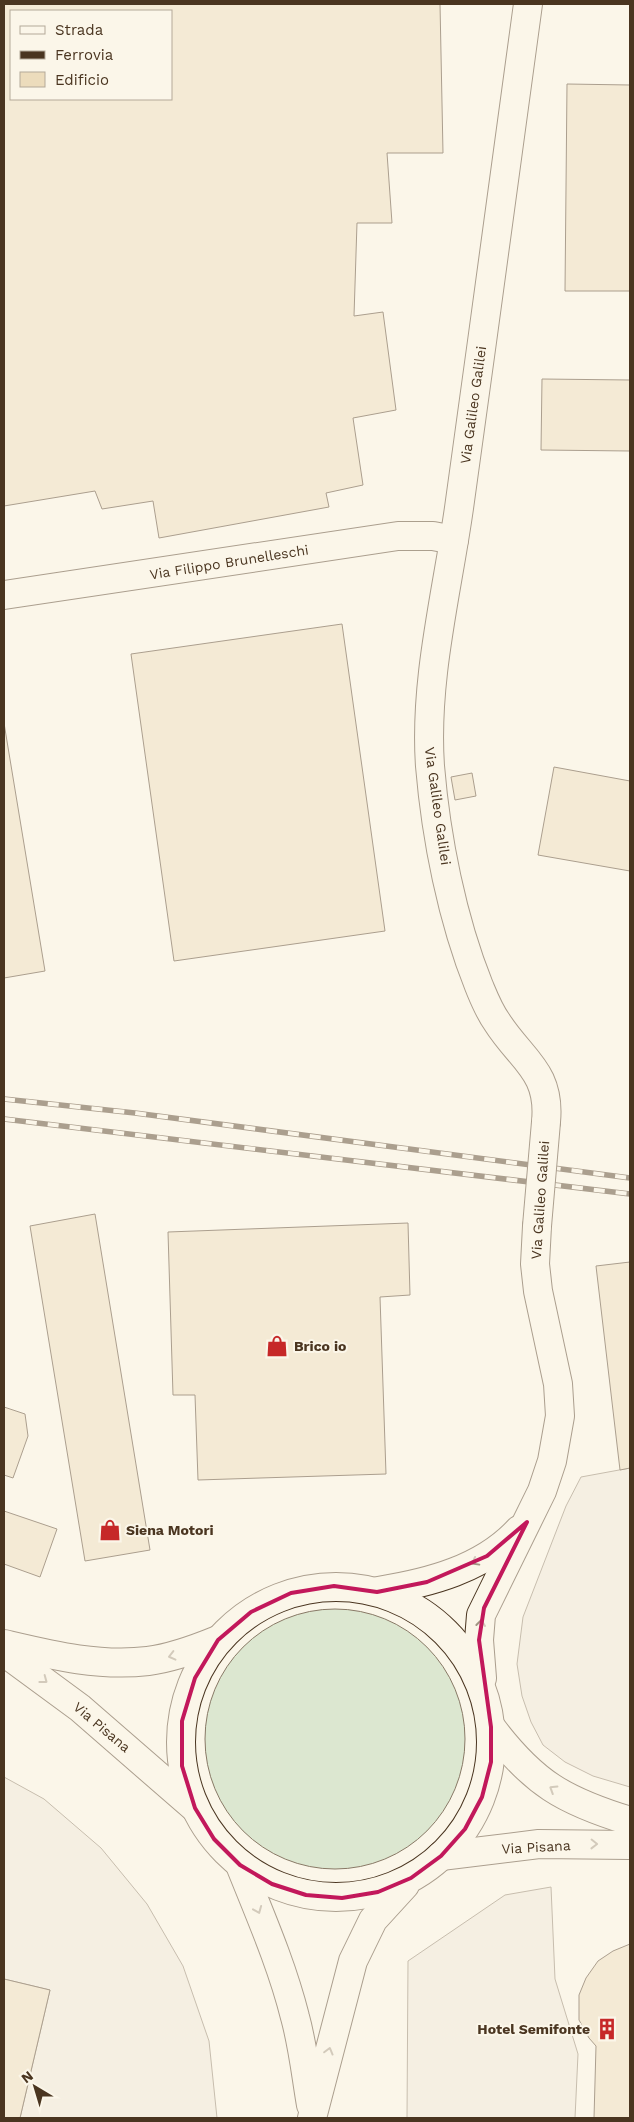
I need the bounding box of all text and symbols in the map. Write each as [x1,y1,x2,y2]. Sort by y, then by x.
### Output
legend [10,10,172,100]
text: Strada [55,21,104,39]
text: Ferrovia [55,46,114,64]
text: Edificio [55,71,109,89]
street label: Via Galileo Galilei [457,345,489,465]
street label: Via Filippo Brunelleschi [148,542,310,582]
street label: Via Galileo Galilei [422,746,454,866]
street label: Via Galileo Galilei [528,1140,552,1260]
shop icon: Brico io [264,1333,290,1359]
place label: Brico io [294,1338,346,1354]
shop icon: Siena Motori [97,1517,123,1543]
place label: Siena Motori [126,1522,213,1538]
one-way arrow [472,1556,481,1566]
one-way arrow [475,1619,485,1627]
one-way arrow [169,1650,177,1660]
one-way arrow [38,1675,47,1683]
street label: Via Pisana [70,1699,134,1755]
one-way arrow [550,1786,559,1796]
street label: Via Pisana [501,1837,571,1857]
one-way arrow [591,1839,599,1849]
one-way arrow [252,1906,262,1914]
building icon: Hotel Semifonte [594,2016,620,2042]
place label: Hotel Semifonte [477,2021,590,2037]
one-way arrow [323,2047,334,2056]
north arrow [10,2062,60,2112]
text: N [18,2067,36,2086]

